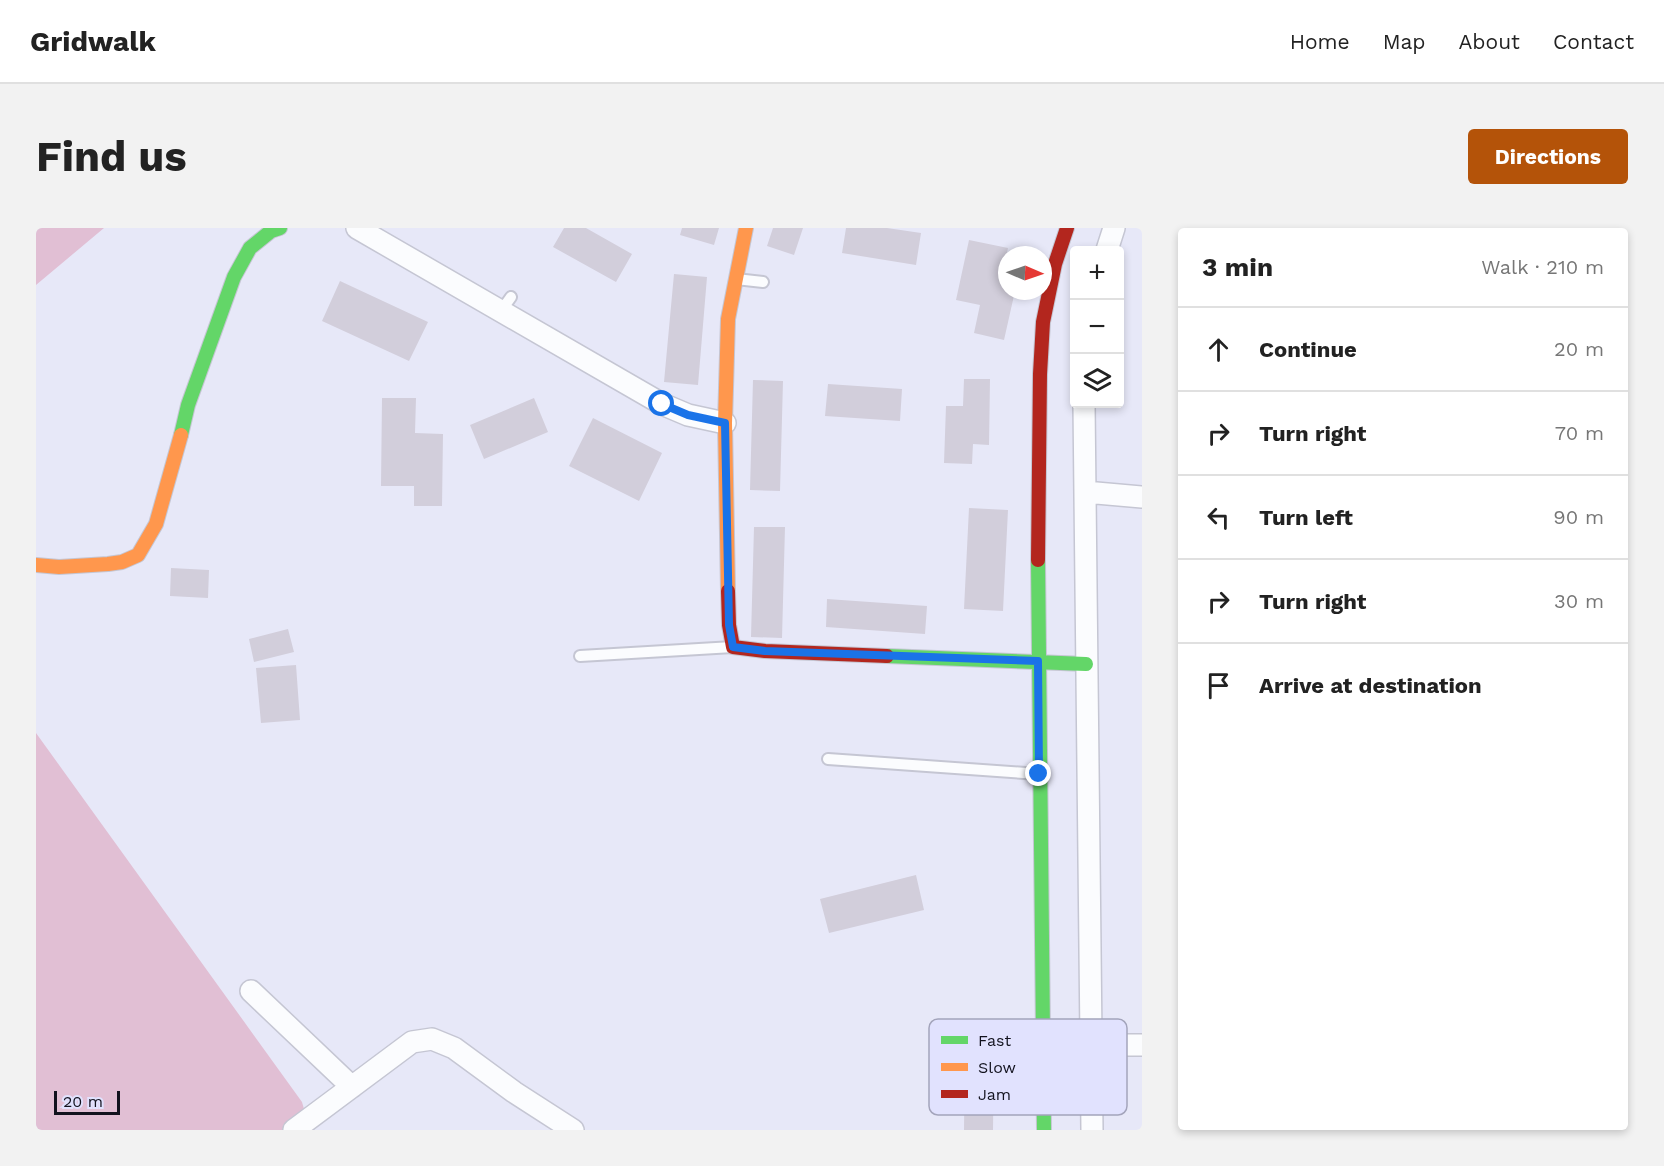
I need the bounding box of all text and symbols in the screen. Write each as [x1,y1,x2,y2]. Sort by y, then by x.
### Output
text: Gridwalk [30,25,156,58]
text: Home [1290,29,1350,54]
text: Map [1383,29,1426,54]
text: About [1459,29,1520,54]
text: Contact [1553,29,1634,54]
button: Directions [1468,129,1628,184]
text: Find us [36,132,187,181]
north arrow [998,246,1052,300]
map controls [1070,246,1124,408]
button: + [1070,246,1124,300]
text: 3 min [1202,252,1273,282]
text: Walk · 210 m [1481,255,1604,279]
button: − [1070,300,1124,354]
icon: ahead [1202,333,1235,366]
text: Continue [1259,337,1357,362]
text: 20 m [1554,337,1604,361]
button: layers [1070,354,1124,408]
route start [648,390,674,416]
icon: right [1202,417,1235,450]
text: Turn right [1259,421,1366,446]
text: 70 m [1555,421,1604,445]
icon: left [1202,501,1235,534]
text: Turn left [1259,505,1353,530]
text: 90 m [1553,505,1604,529]
icon: right [1202,585,1235,618]
text: Turn right [1259,589,1366,614]
text: 30 m [1554,589,1604,613]
icon: arrive [1202,669,1235,702]
text: Arrive at destination [1259,673,1482,698]
route end [1025,760,1051,786]
legend [929,1019,1127,1115]
text: Fast [978,1031,1011,1050]
text: Slow [978,1058,1016,1077]
text: Jam [978,1085,1011,1104]
scale bar [54,1088,120,1116]
text: 20 m [63,1092,103,1111]

